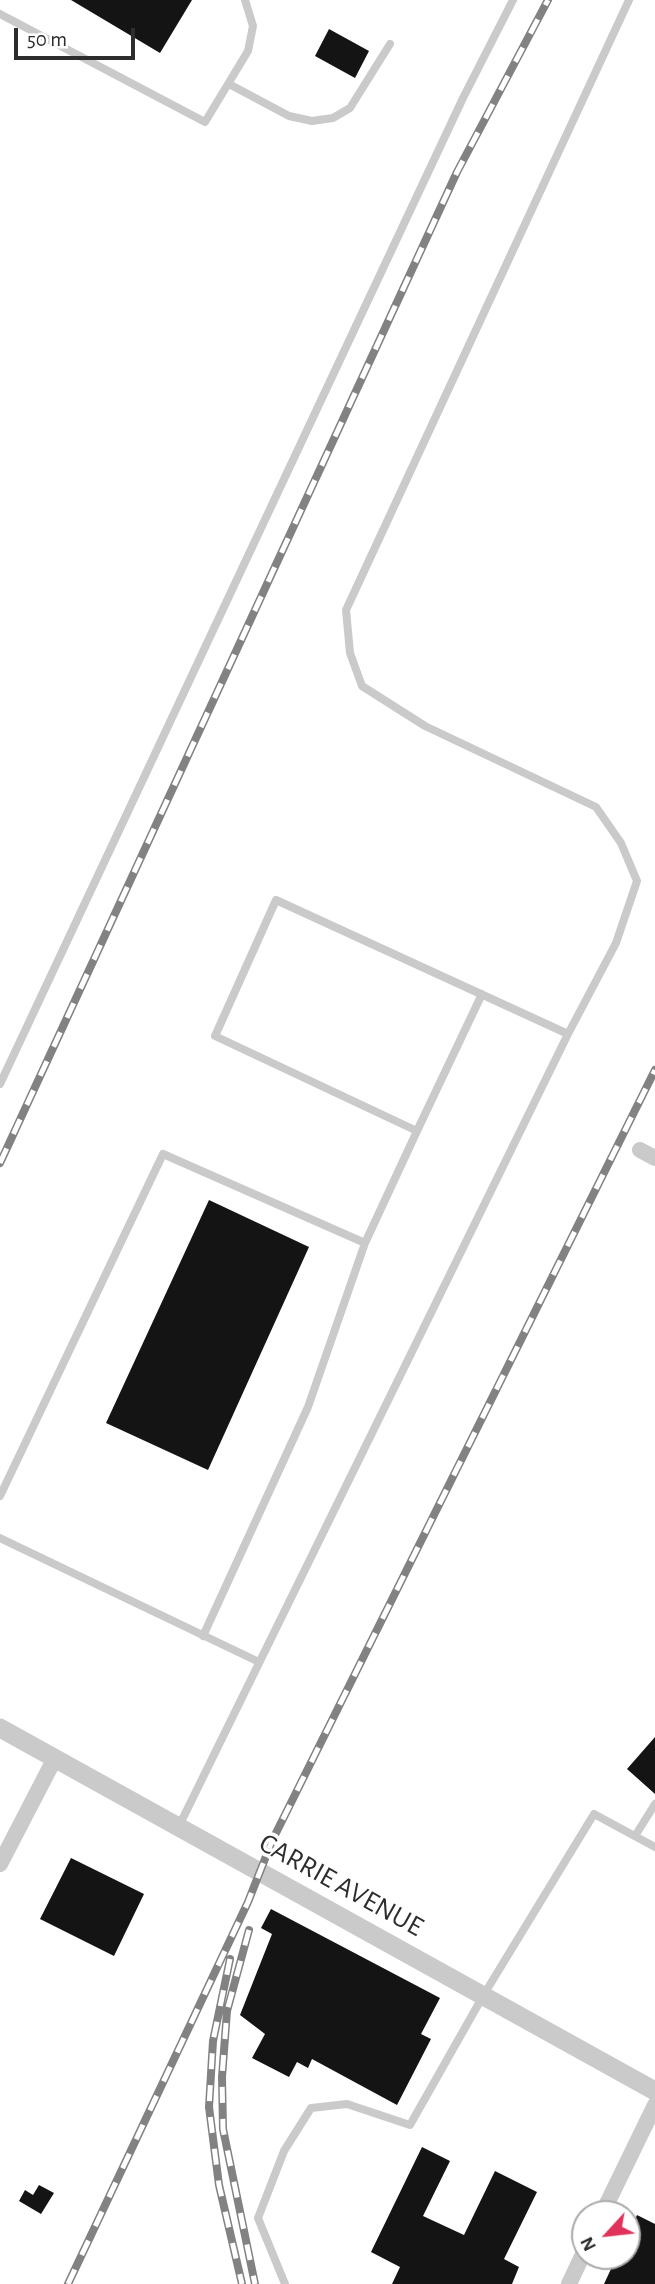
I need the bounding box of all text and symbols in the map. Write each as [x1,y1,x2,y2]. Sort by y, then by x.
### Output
scale bar [18,14,138,58]
text: 50 m [27,29,67,50]
street label: CARRIE AVENUE [253,1826,429,1944]
north arrow [571,2200,641,2270]
text: N [577,2234,600,2254]

